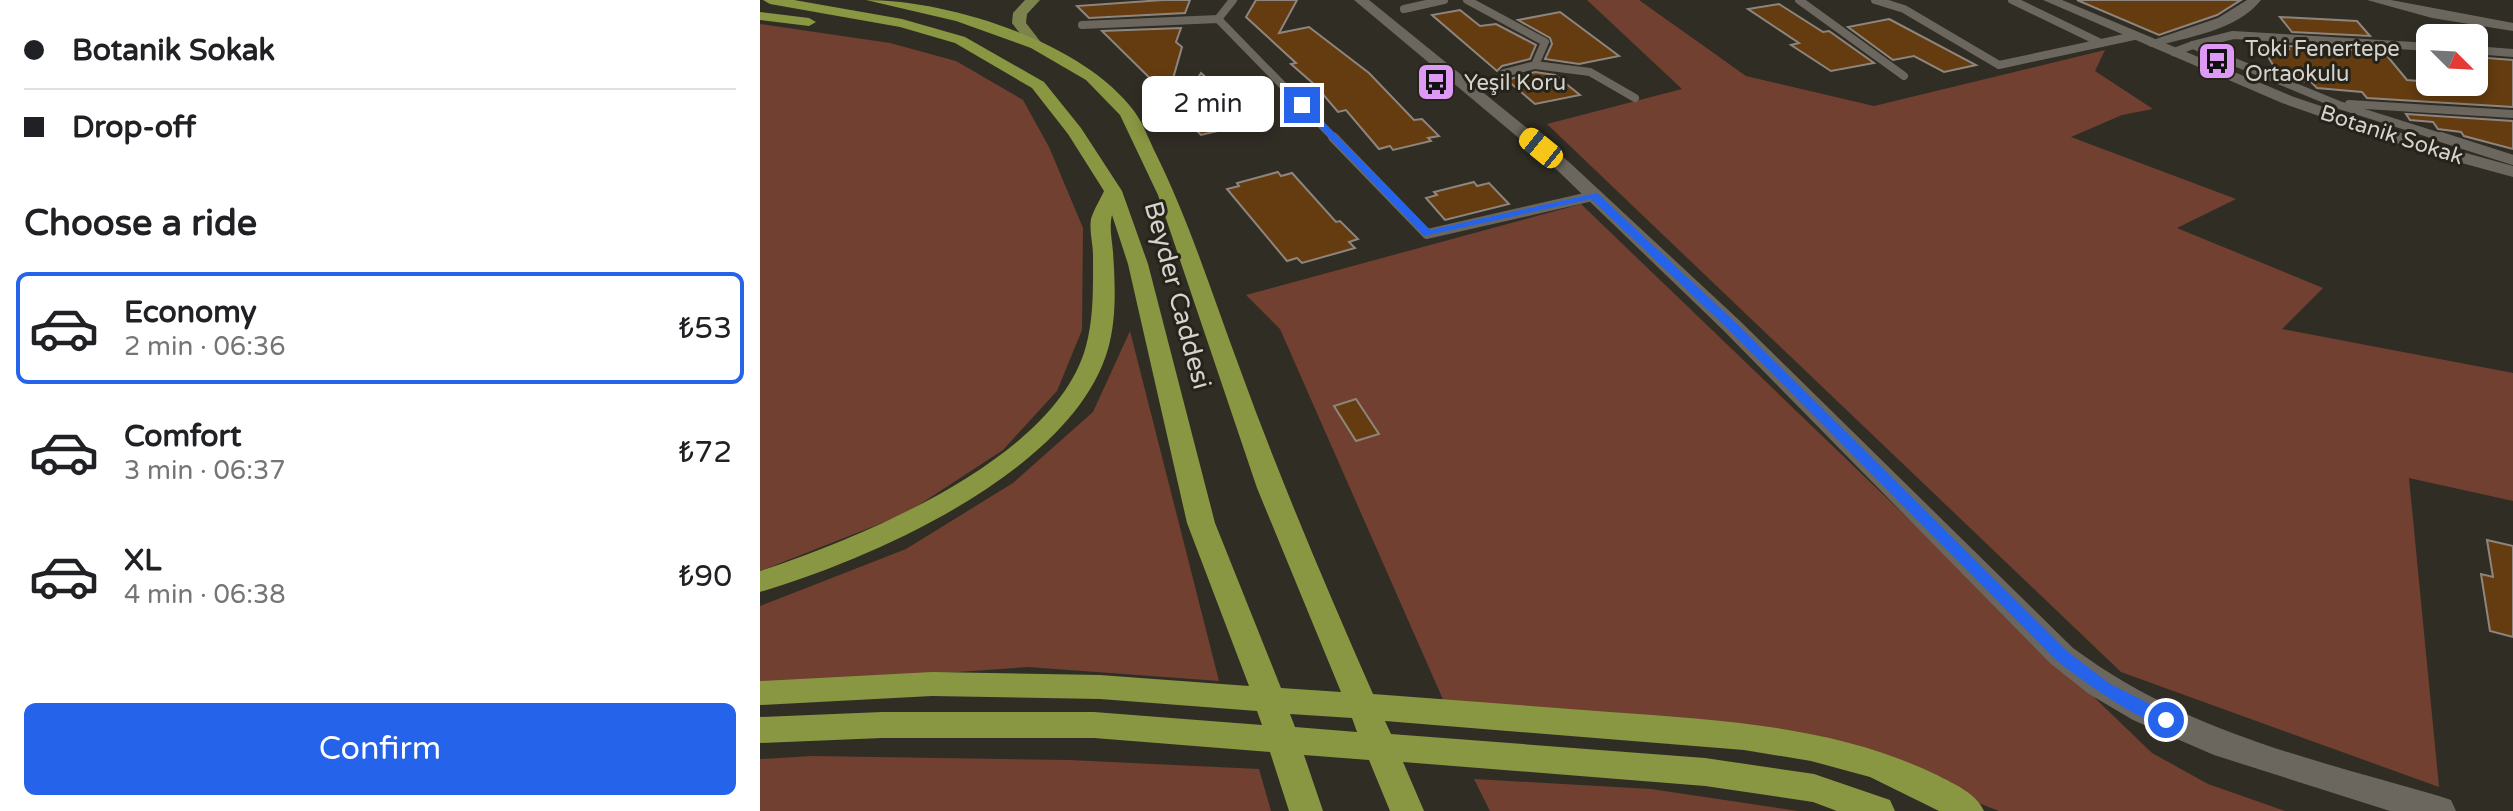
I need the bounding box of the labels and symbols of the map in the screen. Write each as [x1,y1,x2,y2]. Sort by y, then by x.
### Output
north arrow [2416,24,2488,96]
place label: Toki Fenertepe Ortaokulu [2245,36,2400,87]
bus stop icon: Toki Fenertepe Ortaokulu [2196,40,2238,82]
bus stop icon: Yeşil Koru [1415,61,1457,103]
place label: Yeşil Koru [1464,70,1566,96]
callout: 2 min [1142,77,1274,133]
route end [1284,87,1320,123]
street label: Botanik Sokak [2317,100,2466,170]
car [1515,124,1567,172]
street label: Beyder Caddesi [1138,198,1217,392]
route start [2148,702,2184,738]

